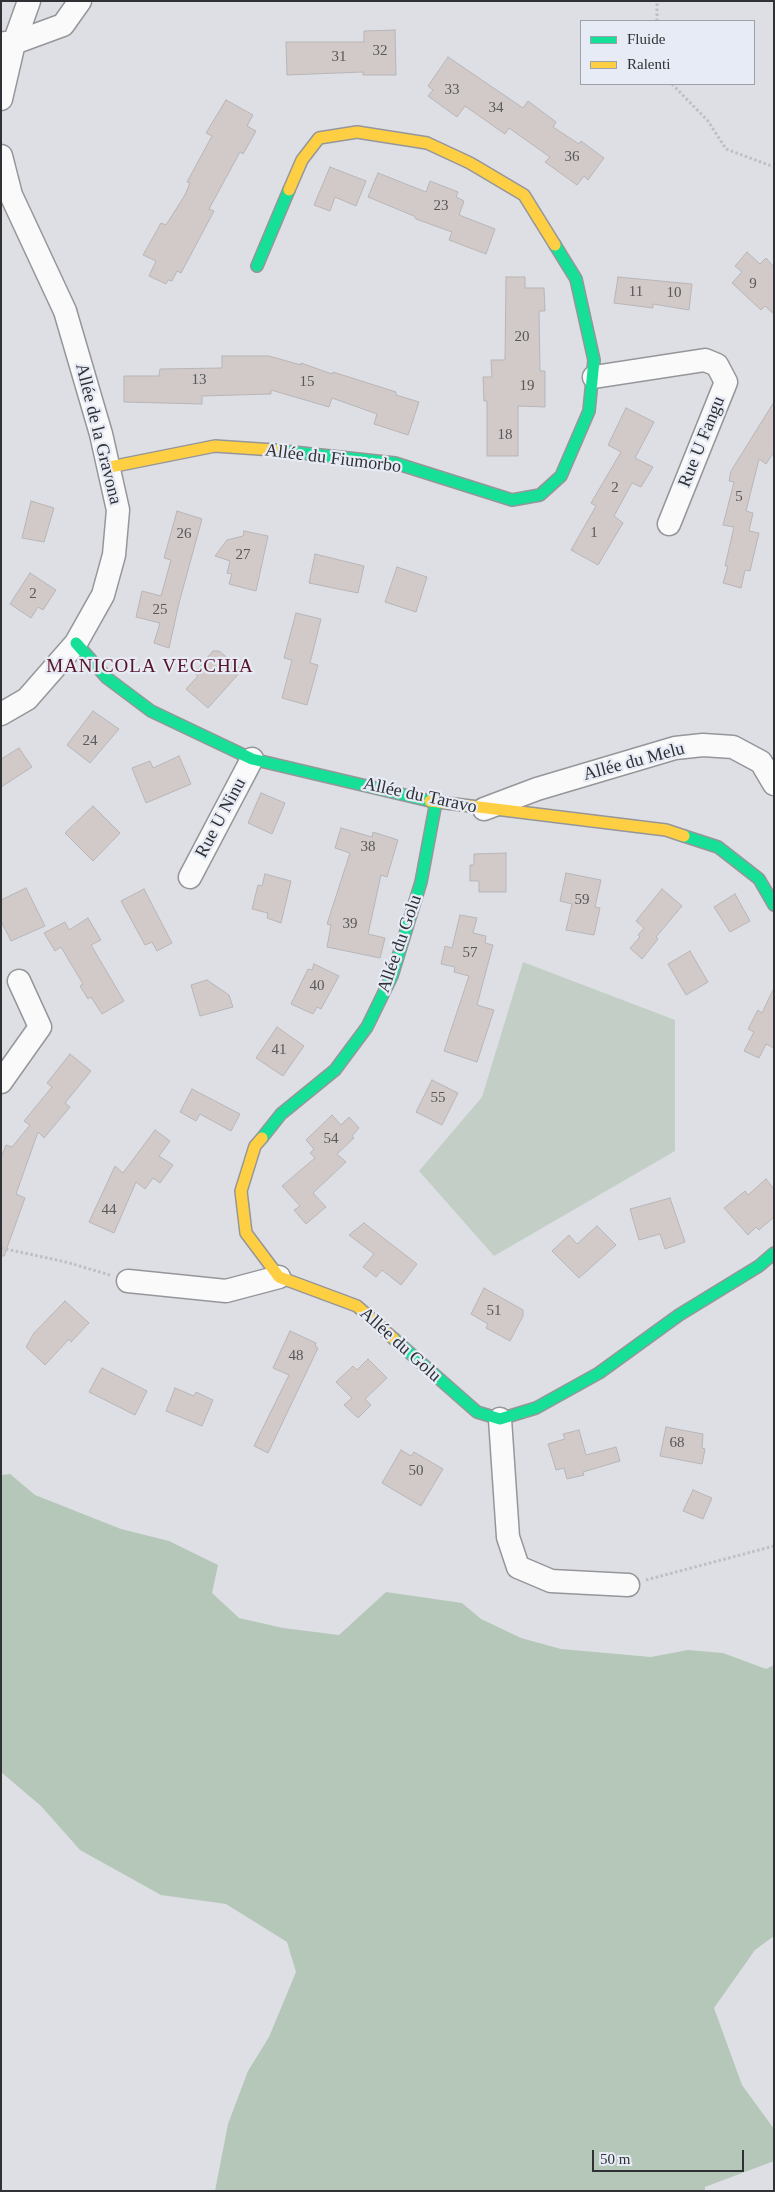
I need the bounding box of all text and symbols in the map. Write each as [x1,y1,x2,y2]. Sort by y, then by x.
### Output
legend [580,20,755,85]
text: Fluide [627,31,665,47]
house number: 32 [372,42,388,60]
house number: 31 [332,48,346,66]
text: Ralenti [627,56,670,72]
house number: 33 [444,81,460,99]
house number: 34 [488,99,504,117]
house number: 36 [564,148,580,166]
house number: 23 [434,197,448,215]
house number: 9 [749,275,757,293]
house number: 11 [629,283,643,301]
house number: 10 [666,284,682,302]
house number: 20 [514,328,530,346]
street label: Allée de la Gravona [70,361,126,507]
house number: 13 [192,371,206,389]
house number: 15 [300,373,314,391]
house number: 19 [520,377,534,395]
street label: Rue U Fangu [674,393,730,491]
house number: 18 [498,426,512,444]
street label: Allée du Fiumorbo [264,440,402,478]
house number: 2 [611,479,619,497]
house number: 5 [735,488,743,506]
house number: 1 [590,524,598,542]
house number: 26 [176,525,192,543]
house number: 27 [236,546,250,564]
house number: 2 [29,585,37,603]
house number: 25 [152,601,168,619]
district label: MANICOLA VECCHIA [44,656,256,678]
house number: 24 [82,732,98,750]
street label: Allée du Melu [581,738,687,786]
street label: Allée du Taravo [361,773,479,819]
street label: Rue U Ninu [191,775,251,861]
house number: 38 [360,838,376,856]
house number: 59 [574,891,590,909]
street label: Allée du Golu [373,892,427,996]
house number: 39 [342,915,358,933]
house number: 57 [462,944,478,962]
house number: 40 [310,977,324,995]
house number: 41 [272,1041,286,1059]
house number: 55 [430,1089,446,1107]
house number: 54 [324,1130,338,1148]
house number: 44 [102,1201,116,1219]
house number: 51 [486,1302,502,1320]
street label: Allée du Golu [355,1303,445,1387]
house number: 48 [288,1347,304,1365]
house number: 68 [670,1434,684,1452]
house number: 50 [408,1462,424,1480]
scale bar [595,2140,748,2172]
text: 50 m [600,2151,630,2167]

